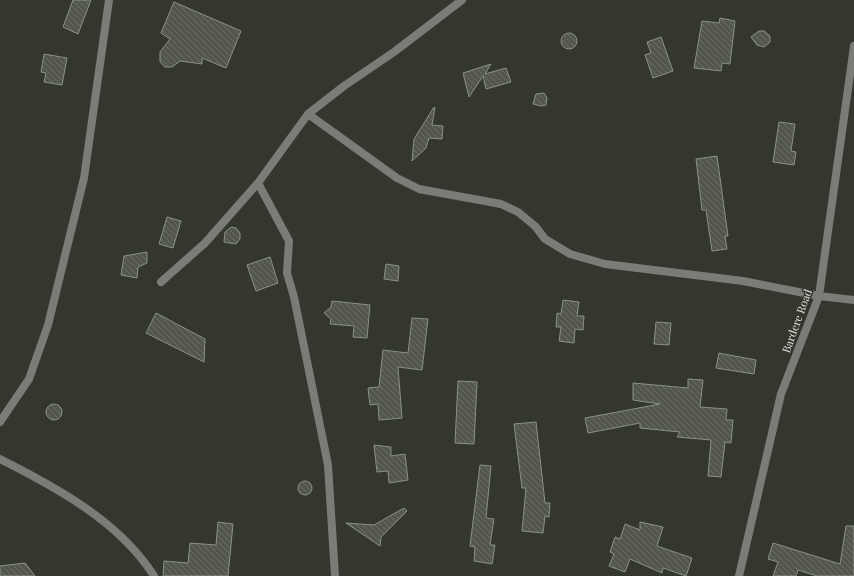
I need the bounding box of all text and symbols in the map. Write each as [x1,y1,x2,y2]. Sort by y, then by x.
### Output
street label: Bardere Road [778,286,815,355]

